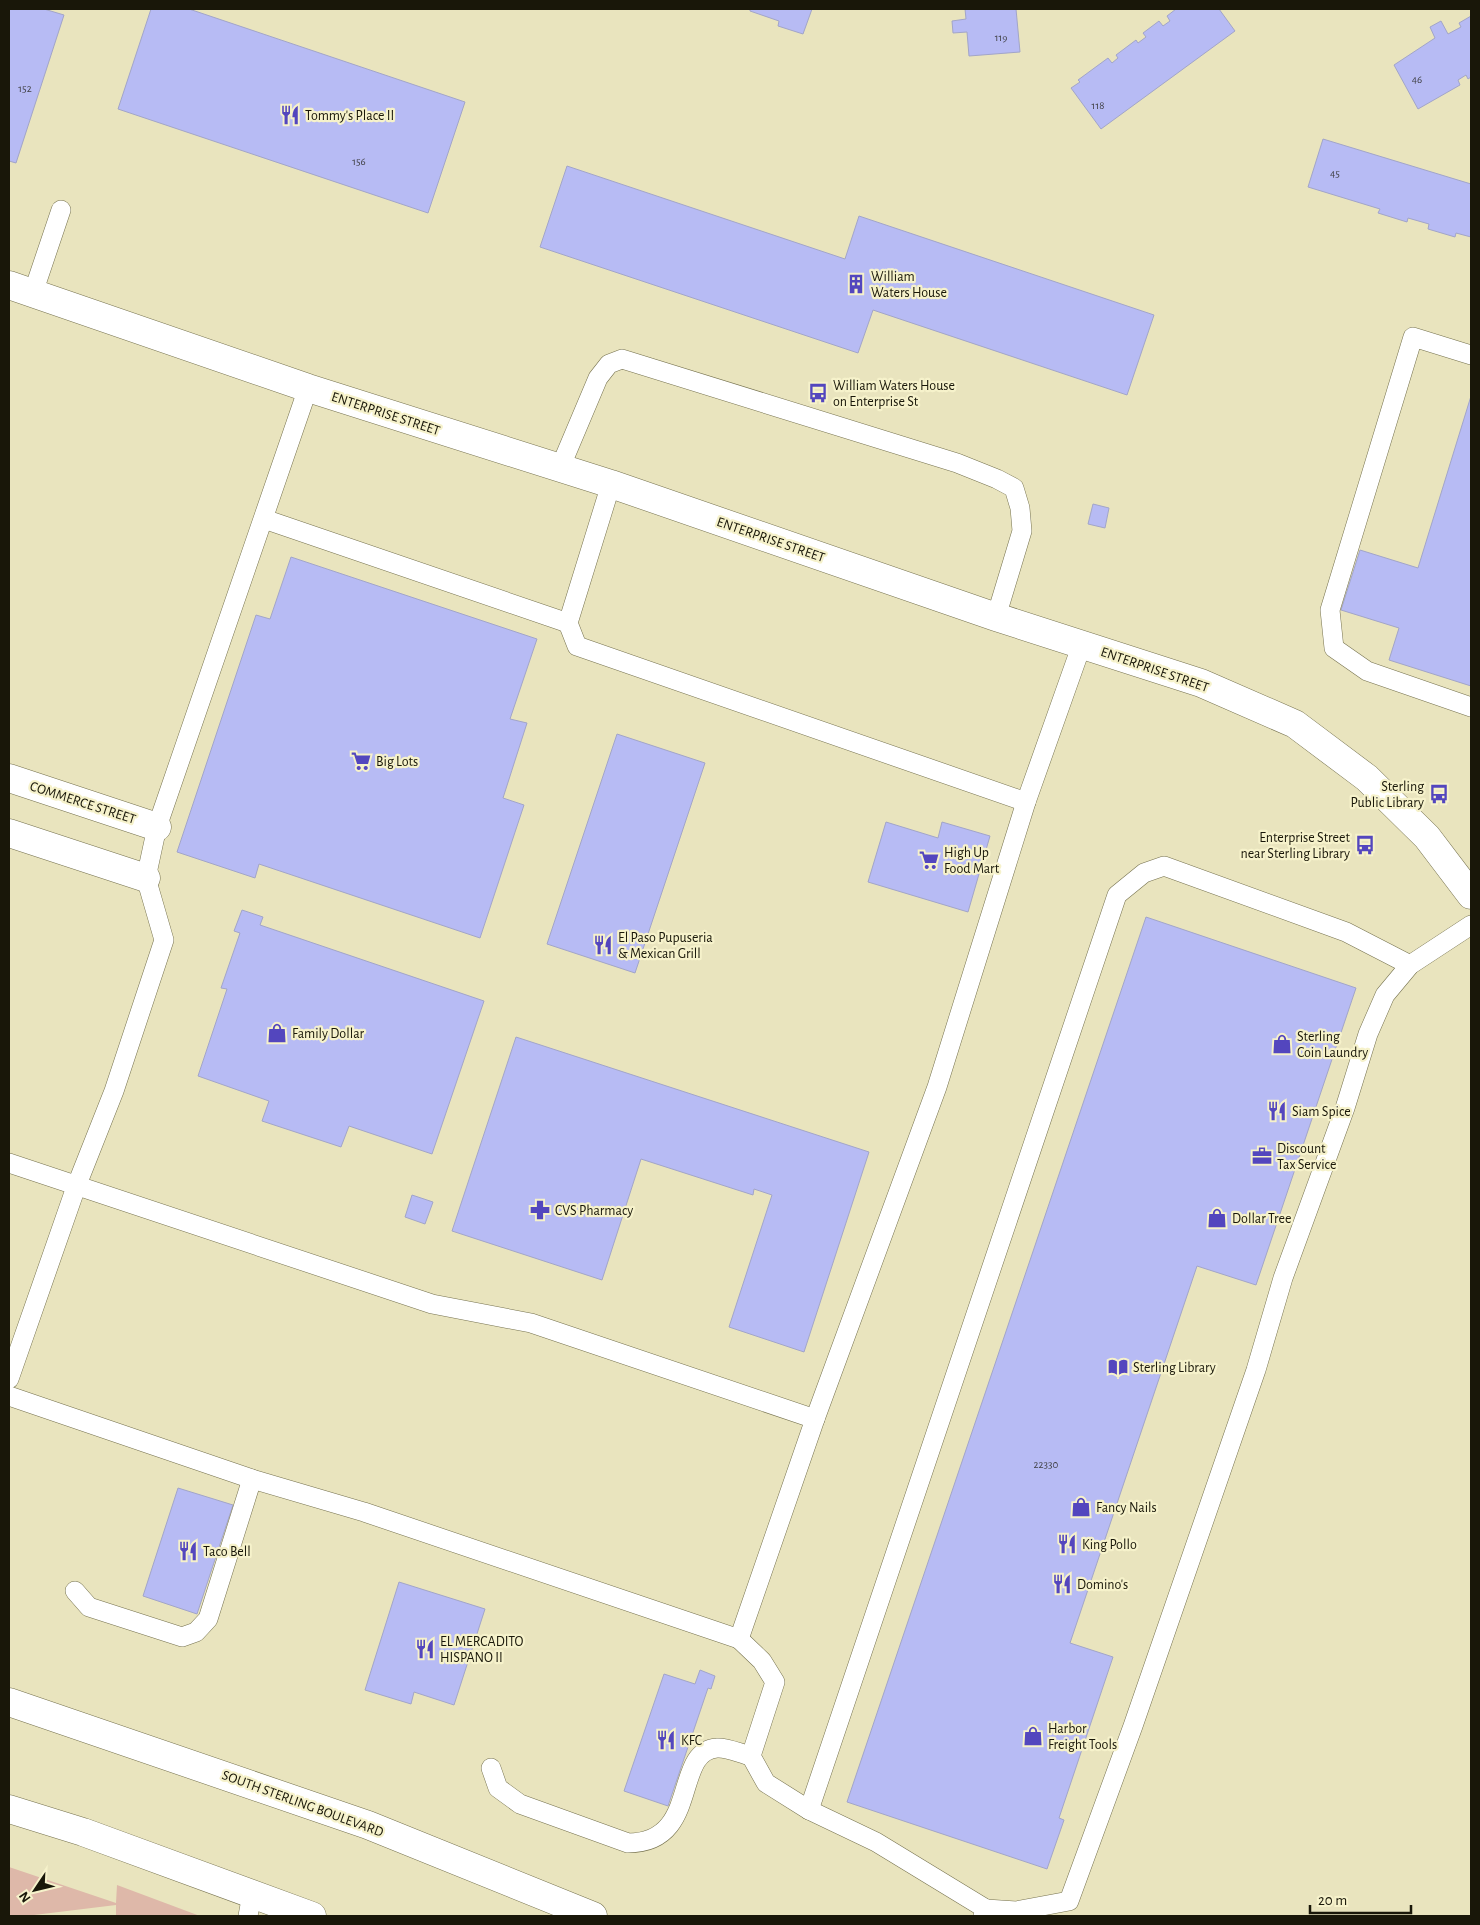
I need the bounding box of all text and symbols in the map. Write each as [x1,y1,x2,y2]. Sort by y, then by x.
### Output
house number: 119 [995,32,1007,43]
house number: 46 [1412,74,1422,85]
house number: 152 [18,83,32,94]
house number: 118 [1092,100,1104,111]
restaurant icon: Tommy's Place II [279,104,301,126]
place label: Tommy's Place II [305,109,394,123]
house number: 156 [352,156,366,167]
house number: 45 [1330,168,1340,179]
place label: William Waters House [871,270,947,300]
building icon: William Waters House [845,273,867,295]
place label: William Waters House on Enterprise St [833,379,955,409]
bus stop icon: William Waters House on Enterprise St [807,382,829,404]
street label: ENTERPRISE STREET [330,390,442,438]
street label: ENTERPRISE STREET [715,515,827,565]
street label: ENTERPRISE STREET [1099,645,1211,695]
supermarket icon: Big Lots [350,750,372,772]
place label: Big Lots [376,755,418,769]
street label: COMMERCE STREET [28,779,137,827]
place label: Sterling Public Library [1350,780,1424,810]
bus stop icon: Sterling Public Library [1428,783,1450,805]
place label: Enterprise Street near Sterling Library [1240,831,1351,861]
bus stop icon: Enterprise Street near Sterling Library [1354,834,1376,856]
place label: High Up Food Mart [944,846,1000,876]
supermarket icon: High Up Food Mart [918,849,940,871]
place label: El Paso Pupuseria & Mexican Grill [618,931,713,961]
restaurant icon: El Paso Pupuseria & Mexican Grill [592,934,614,956]
shop icon: Family Dollar [266,1022,288,1044]
place label: Family Dollar [292,1027,364,1041]
place label: Sterling Coin Laundry [1297,1030,1368,1060]
shop icon: Sterling Coin Laundry [1271,1033,1293,1055]
restaurant icon: Siam Spice [1266,1100,1288,1122]
place label: Siam Spice [1292,1105,1351,1119]
place label: Discount Tax Service [1277,1142,1336,1172]
office icon: Discount Tax Service [1251,1145,1273,1167]
pharmacy icon: CVS Pharmacy [529,1199,551,1221]
place label: CVS Pharmacy [555,1204,633,1218]
shop icon: Dollar Tree [1206,1207,1228,1229]
place label: Dollar Tree [1232,1212,1291,1226]
library icon: Sterling Library [1107,1356,1129,1378]
place label: Sterling Library [1133,1361,1216,1375]
house number: 22330 [1034,1459,1059,1470]
shop icon: Fancy Nails [1070,1496,1092,1518]
place label: Fancy Nails [1096,1501,1157,1515]
restaurant icon: King Pollo [1056,1533,1078,1555]
place label: King Pollo [1082,1538,1137,1552]
restaurant icon: Taco Bell [177,1540,199,1562]
place label: Taco Bell [203,1545,251,1559]
restaurant icon: Domino's [1051,1573,1073,1595]
place label: Domino's [1077,1578,1128,1592]
place label: EL MERCADITO HISPANO II [440,1635,524,1665]
restaurant icon: EL MERCADITO HISPANO II [414,1638,436,1660]
place label: Harbor Freight Tools [1048,1722,1117,1752]
shop icon: Harbor Freight Tools [1022,1725,1044,1747]
restaurant icon: KFC [655,1729,677,1751]
place label: KFC [681,1734,702,1748]
street label: SOUTH STERLING BOULEVARD [220,1768,385,1840]
north arrow [10,1865,60,1915]
scale bar [1310,1882,1411,1914]
text: N [17,1889,34,1905]
text: 20 m [1318,1893,1347,1908]

